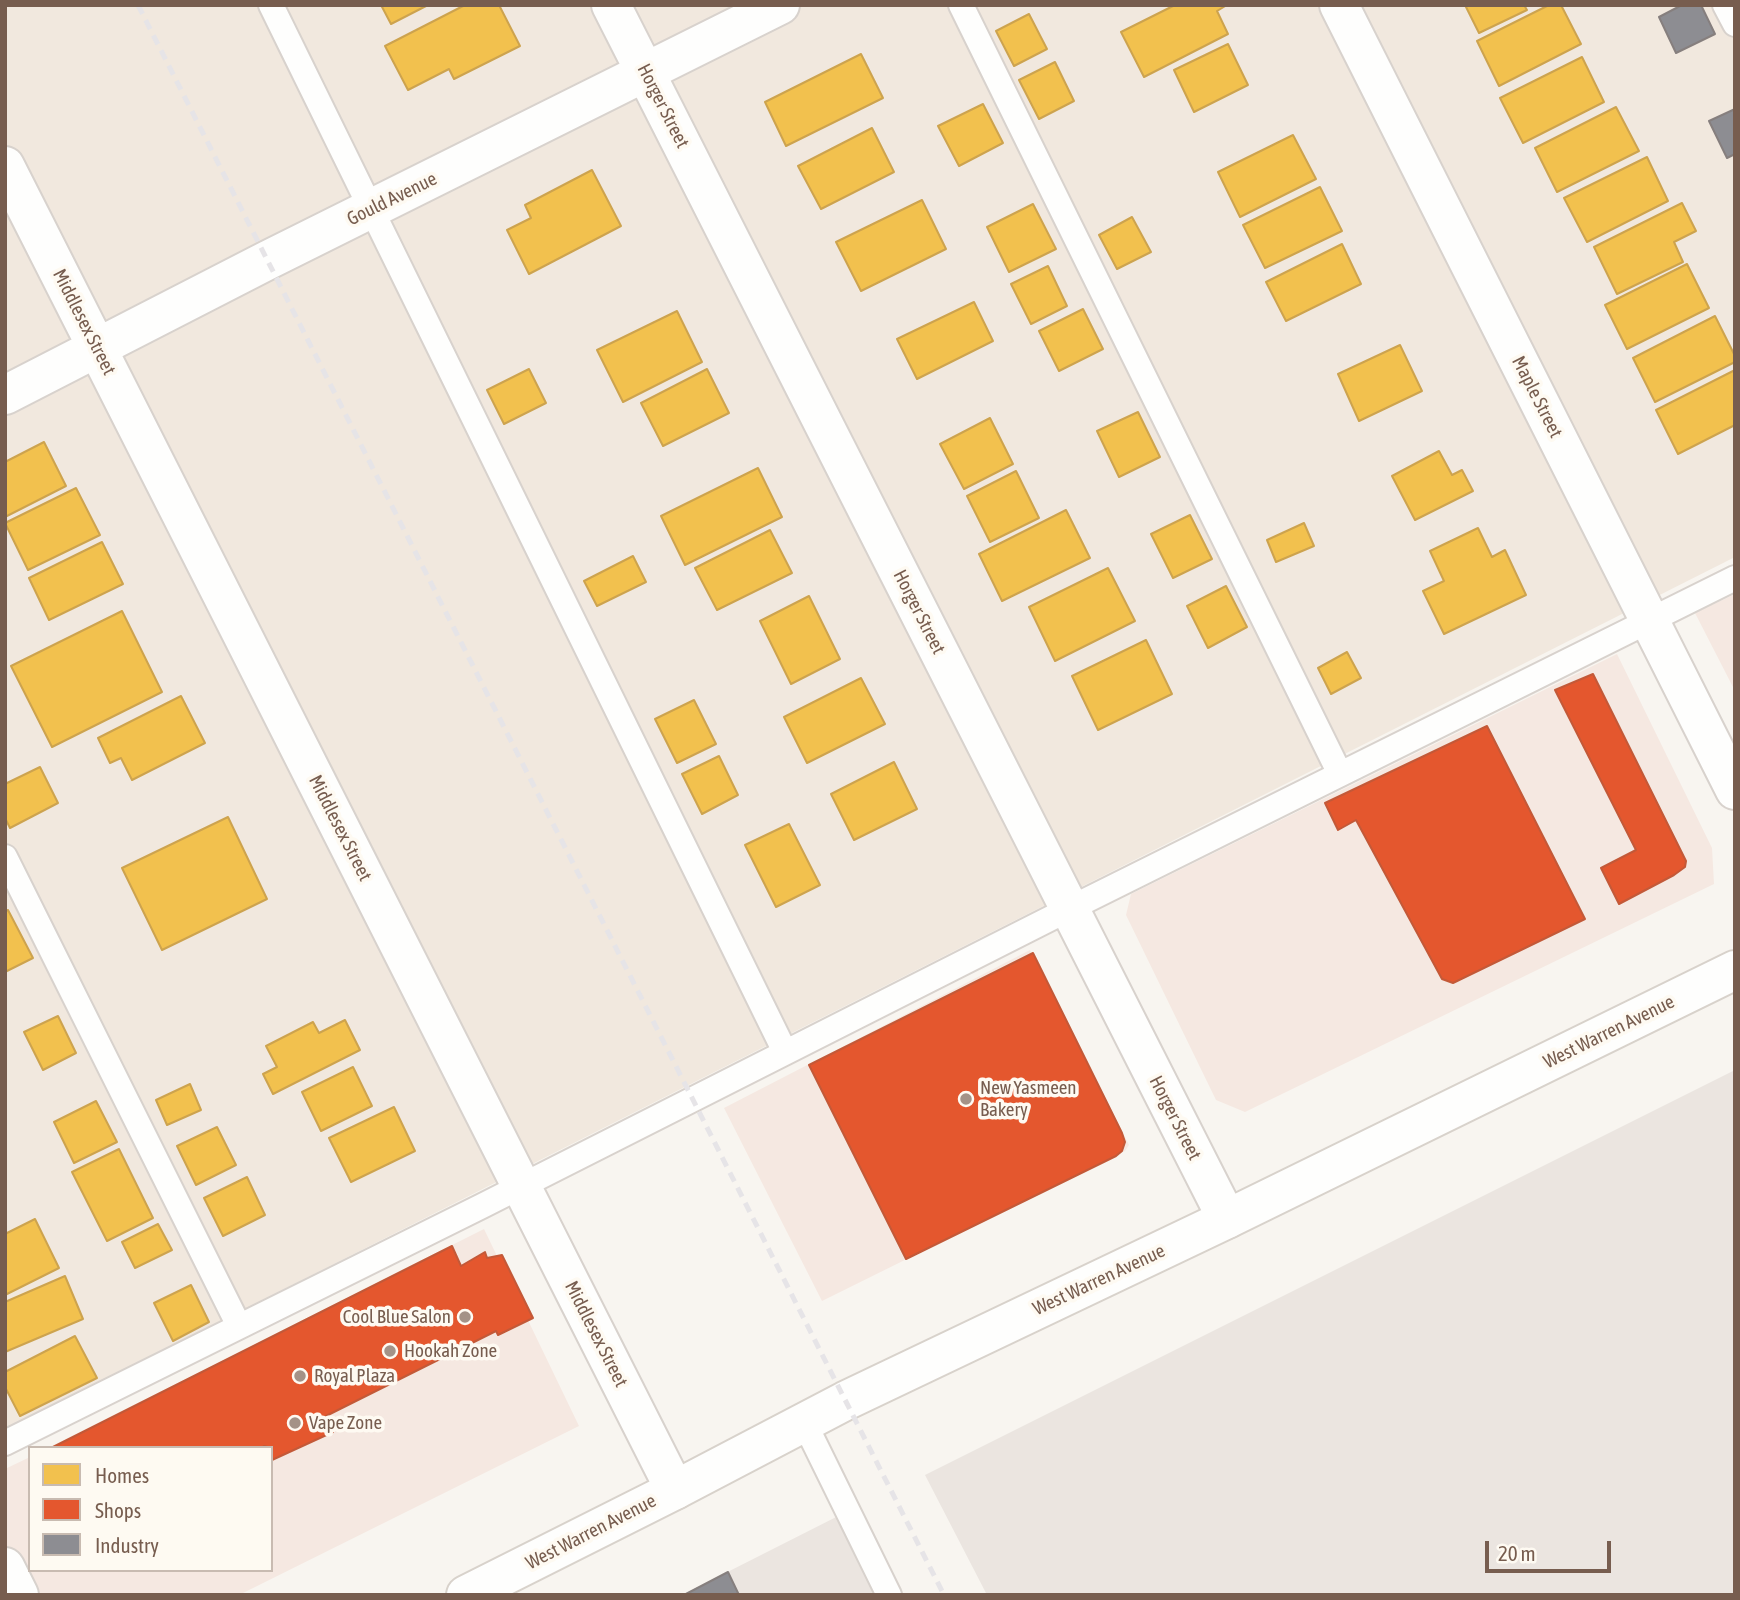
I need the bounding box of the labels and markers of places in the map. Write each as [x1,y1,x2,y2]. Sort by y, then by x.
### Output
place label: New Yasmeen Bakery [980,1077,1077,1121]
marker: New Yasmeen Bakery [958,1091,974,1107]
place label: Cool Blue Salon [343,1306,451,1328]
marker: Cool Blue Salon [457,1309,473,1325]
place label: Hookah Zone [404,1340,497,1362]
marker: Hookah Zone [382,1343,398,1359]
place label: Royal Plaza [314,1365,395,1387]
marker: Royal Plaza [292,1368,308,1384]
place label: Vape Zone [309,1412,382,1434]
marker: Vape Zone [287,1415,303,1431]

